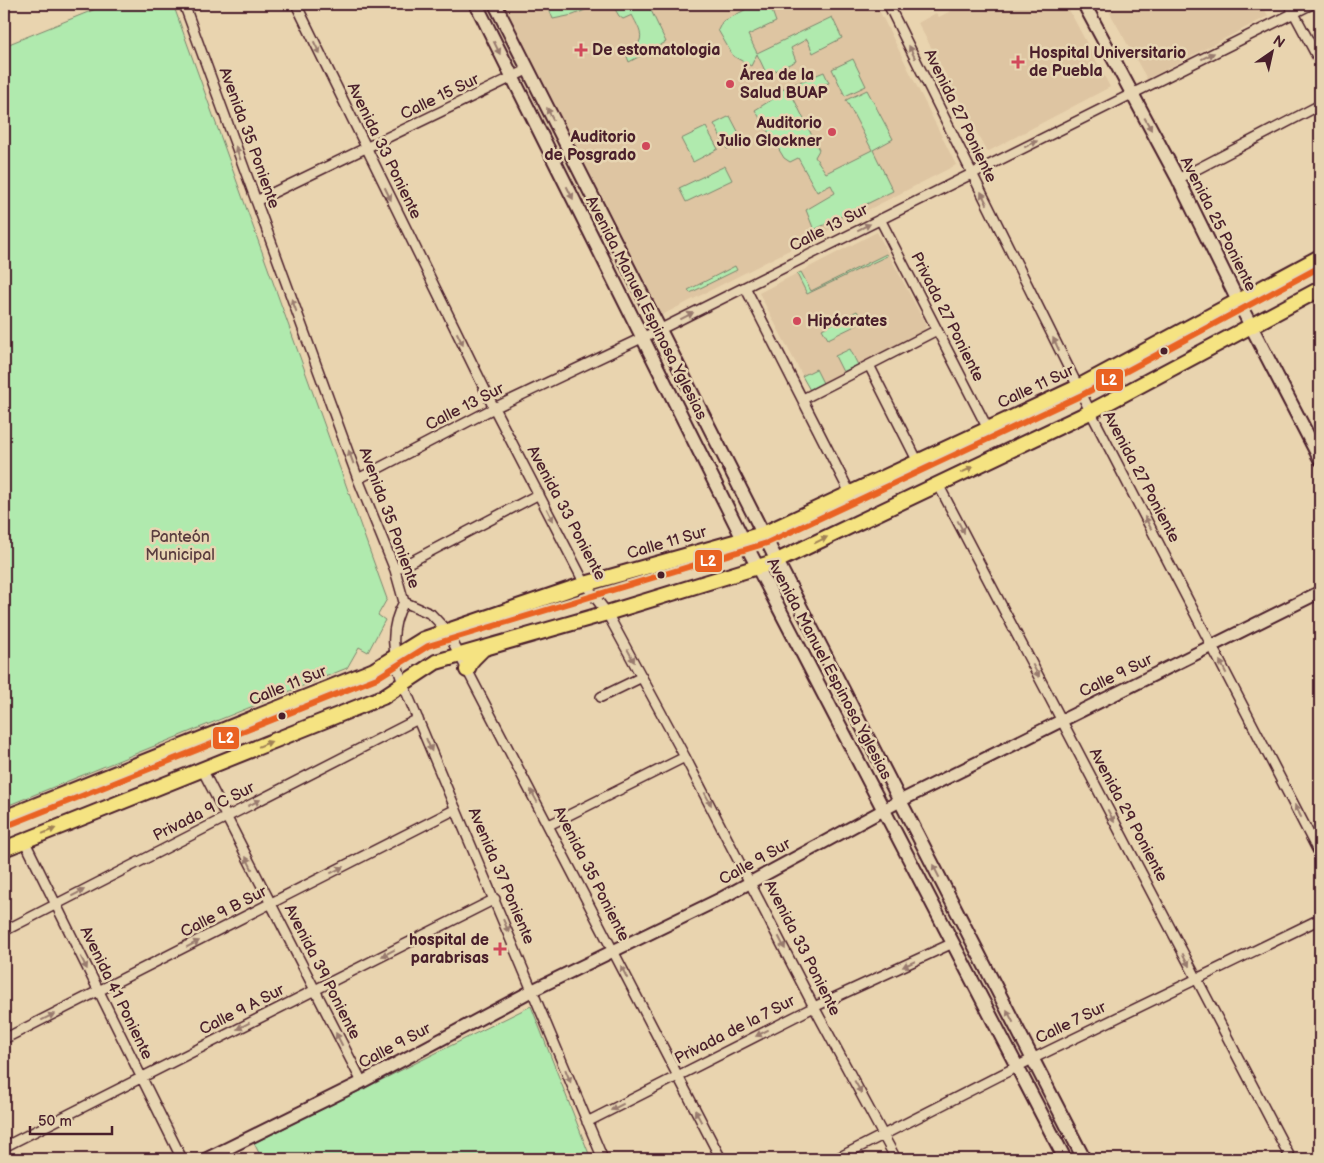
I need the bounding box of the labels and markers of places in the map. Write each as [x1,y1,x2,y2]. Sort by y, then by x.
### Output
place label: De estomatologia [592,41,720,60]
marker: De estomatologia [574,43,588,57]
place label: Hospital Universitario de Puebla [1029,44,1186,81]
marker: Hospital Universitario de Puebla [1011,55,1025,69]
place label: Área de la Salud BUAP [739,63,828,103]
marker: Área de la Salud BUAP [724,78,736,90]
place label: Auditorio Julio Glockner [717,114,823,151]
marker: Auditorio Julio Glockner [826,126,838,138]
place label: Auditorio de Posgrado [544,128,636,165]
marker: Auditorio de Posgrado [640,140,652,152]
place label: Hipócrates [807,312,887,331]
marker: Hipócrates [791,315,803,327]
unlabelled marker [1159,346,1169,356]
unlabelled marker [656,570,666,580]
unlabelled marker [277,711,287,721]
place label: hospital de parabrisas [409,931,489,968]
marker: hospital de parabrisas [493,942,507,956]

